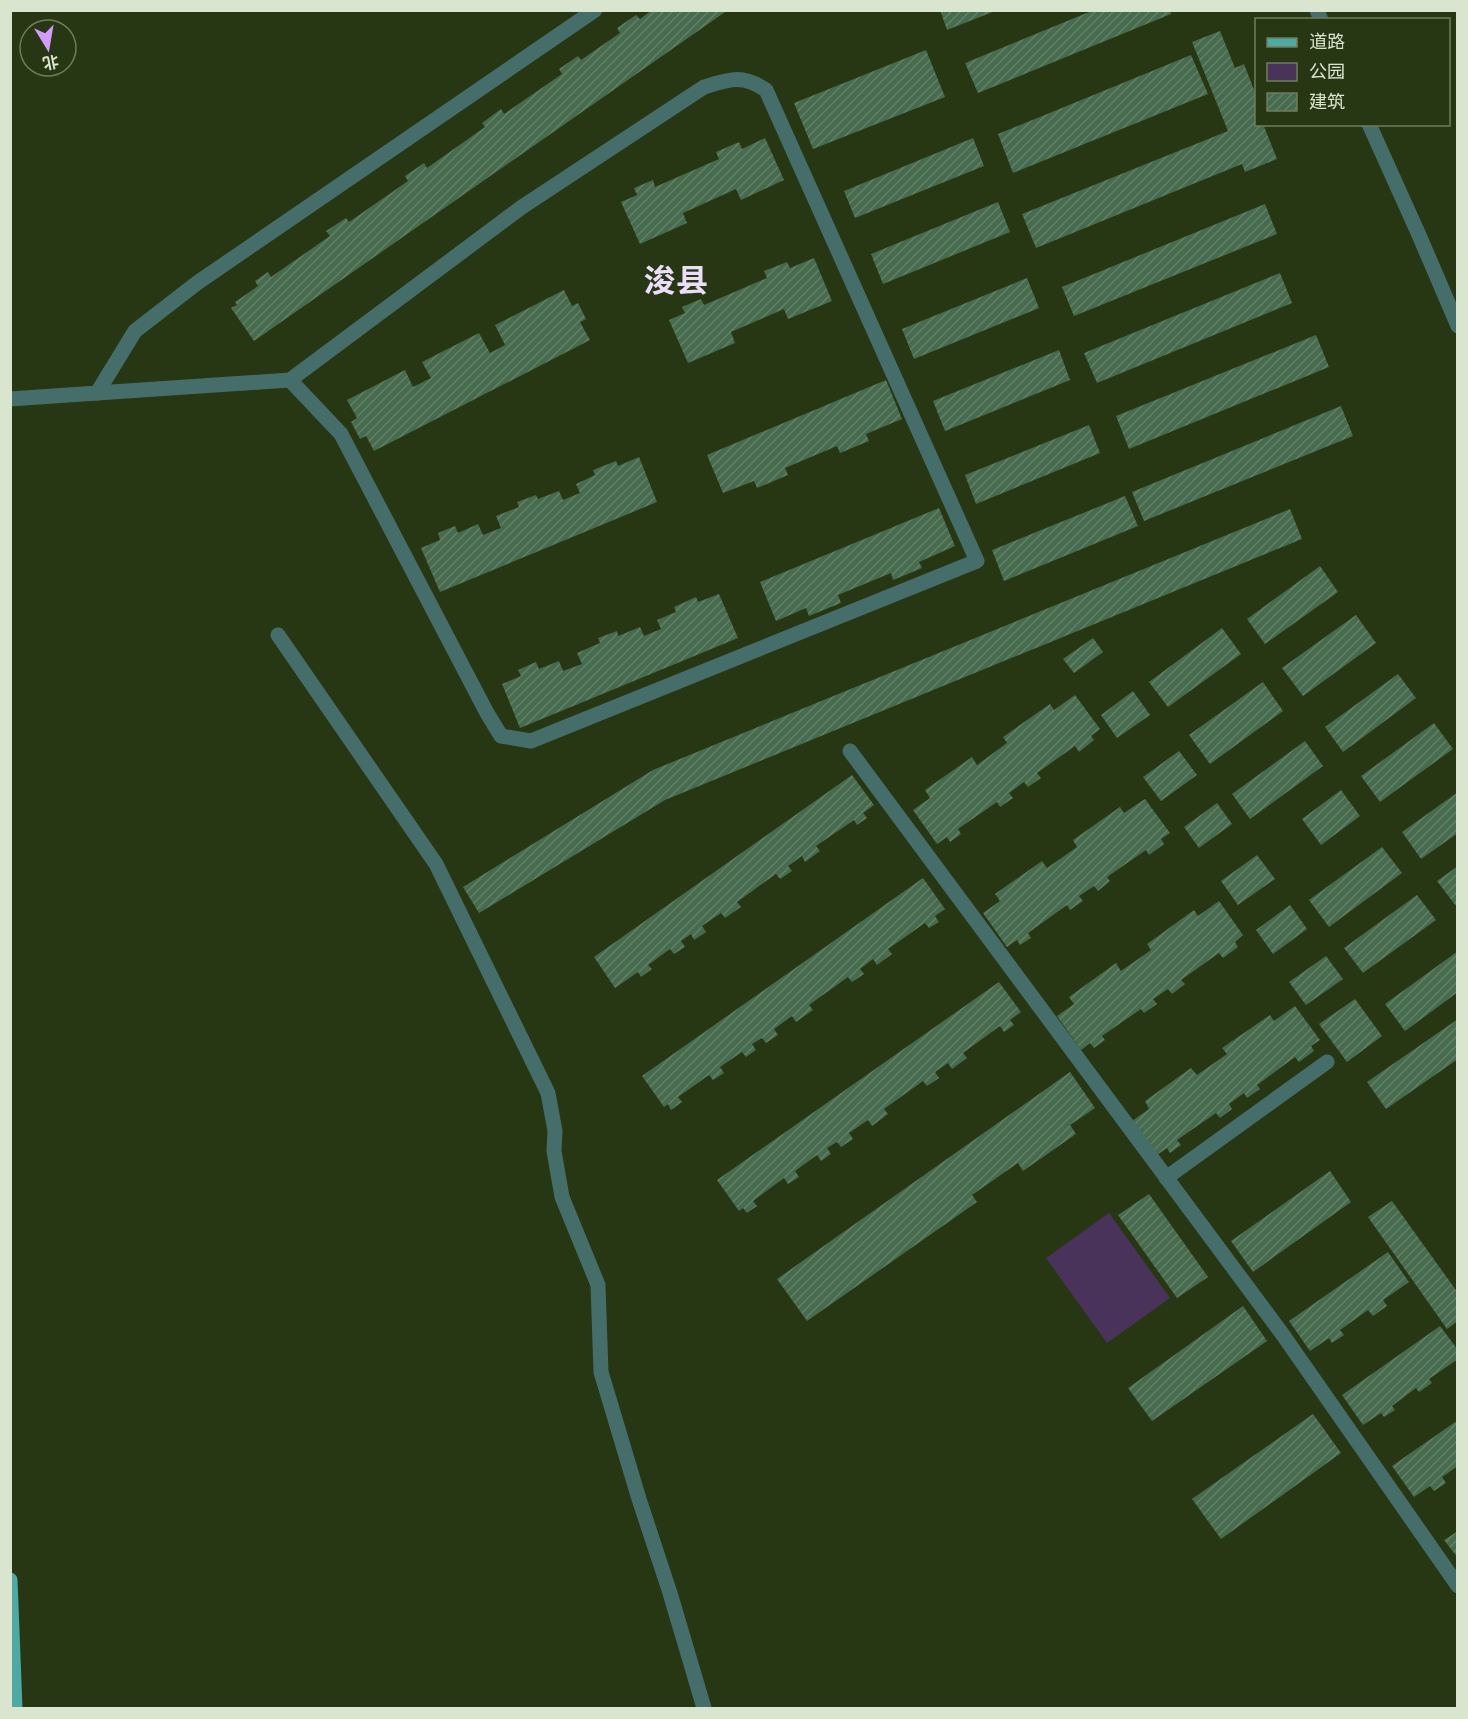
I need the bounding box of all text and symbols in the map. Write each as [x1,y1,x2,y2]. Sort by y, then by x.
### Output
north arrow [18,18,78,78]
legend [1255,18,1450,126]
text: 道路 [1309,31,1345,53]
text: 北 [41,51,60,73]
text: 公园 [1309,61,1345,83]
text: 建筑 [1309,91,1345,113]
district label: 浚县 [644,261,708,300]

